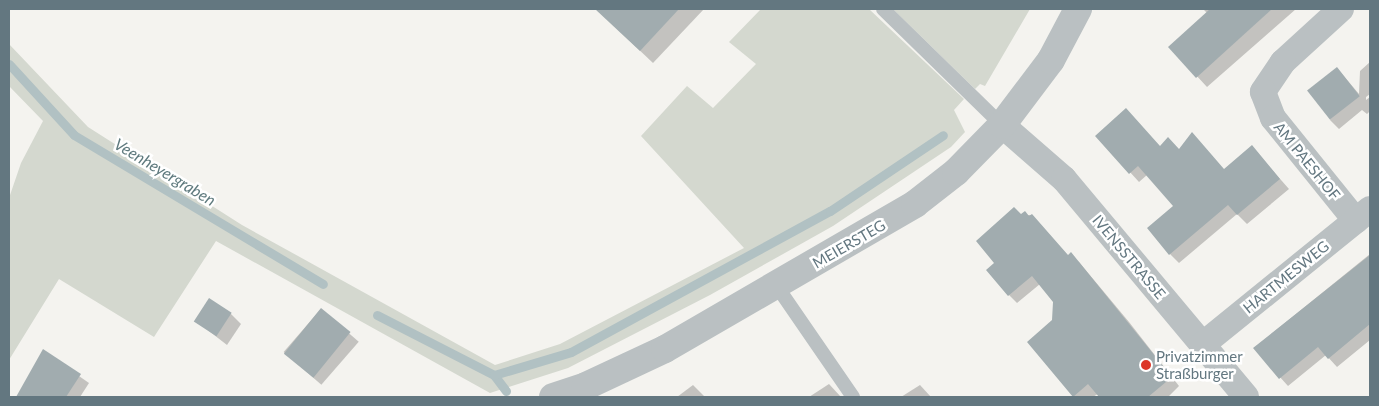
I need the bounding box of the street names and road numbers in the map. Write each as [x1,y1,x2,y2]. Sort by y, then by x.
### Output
street label: AM PAESHOF [1270,118,1344,204]
street label: IVENSSTRASSE [1089,211,1169,303]
street label: MEIERSTEG [809,216,889,272]
street label: HARTMESWEG [1239,237,1333,317]

